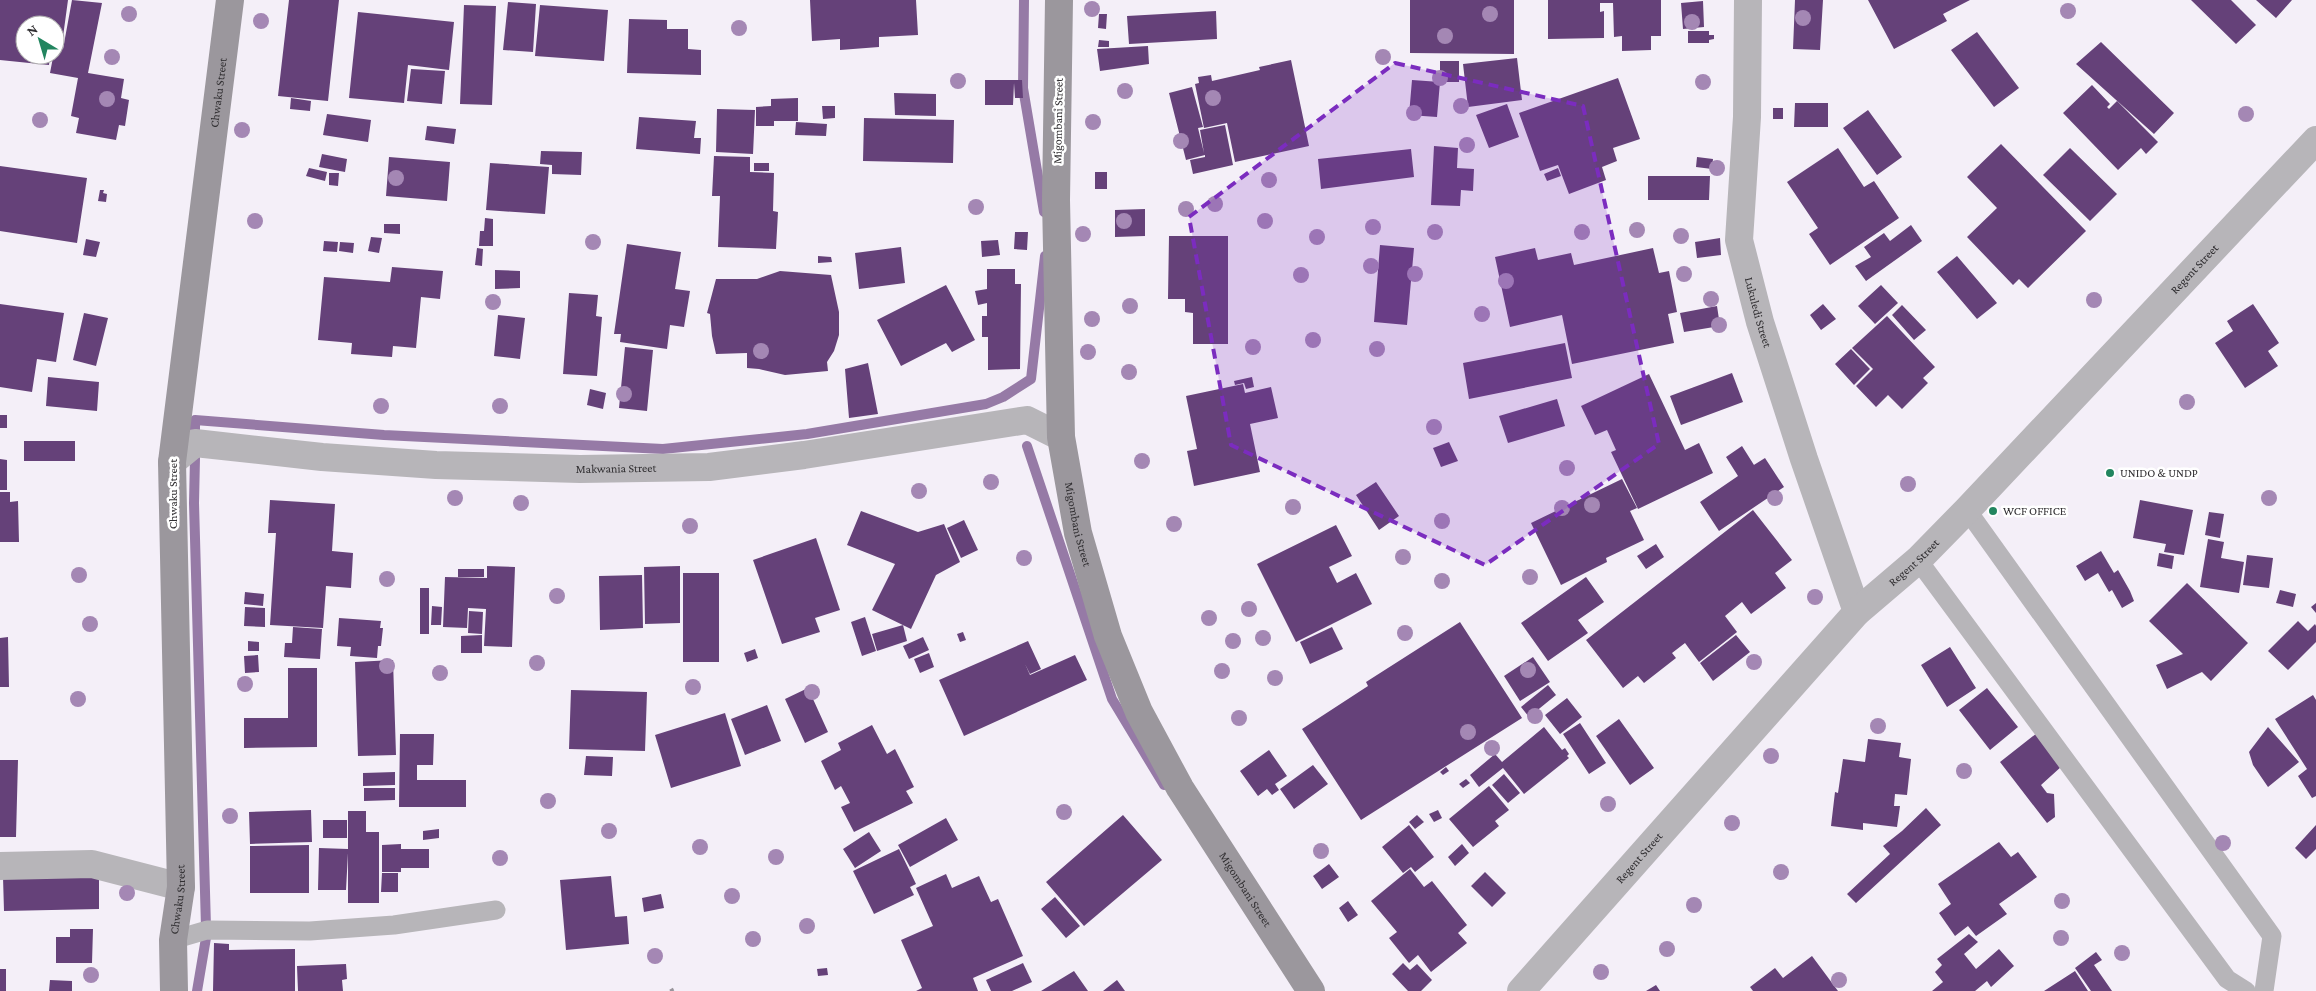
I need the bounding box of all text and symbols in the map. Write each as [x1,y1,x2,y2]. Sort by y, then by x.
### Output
north arrow [15,15,65,65]
text: N [23,20,41,39]
street label: Chwaku Street [207,56,230,128]
street label: Migombani Street [1050,77,1066,164]
street label: Regent Street [2167,240,2222,297]
street label: Lukuledi Street [1742,275,1775,350]
street label: Chwaku Street [166,458,180,529]
street label: Makwania Street [575,461,658,476]
place label: UNIDO & UNDP [2120,466,2198,480]
marker: UNIDO & UNDP [2104,467,2116,479]
street label: Migombani Street [1062,481,1095,569]
place label: WCF OFFICE [2003,504,2067,518]
marker: WCF OFFICE [1987,505,1999,517]
street label: Regent Street [1886,535,1943,589]
street label: Regent Street [1613,829,1666,886]
street label: Migombani Street [1216,849,1275,930]
street label: Chwaku Street [167,863,188,935]

